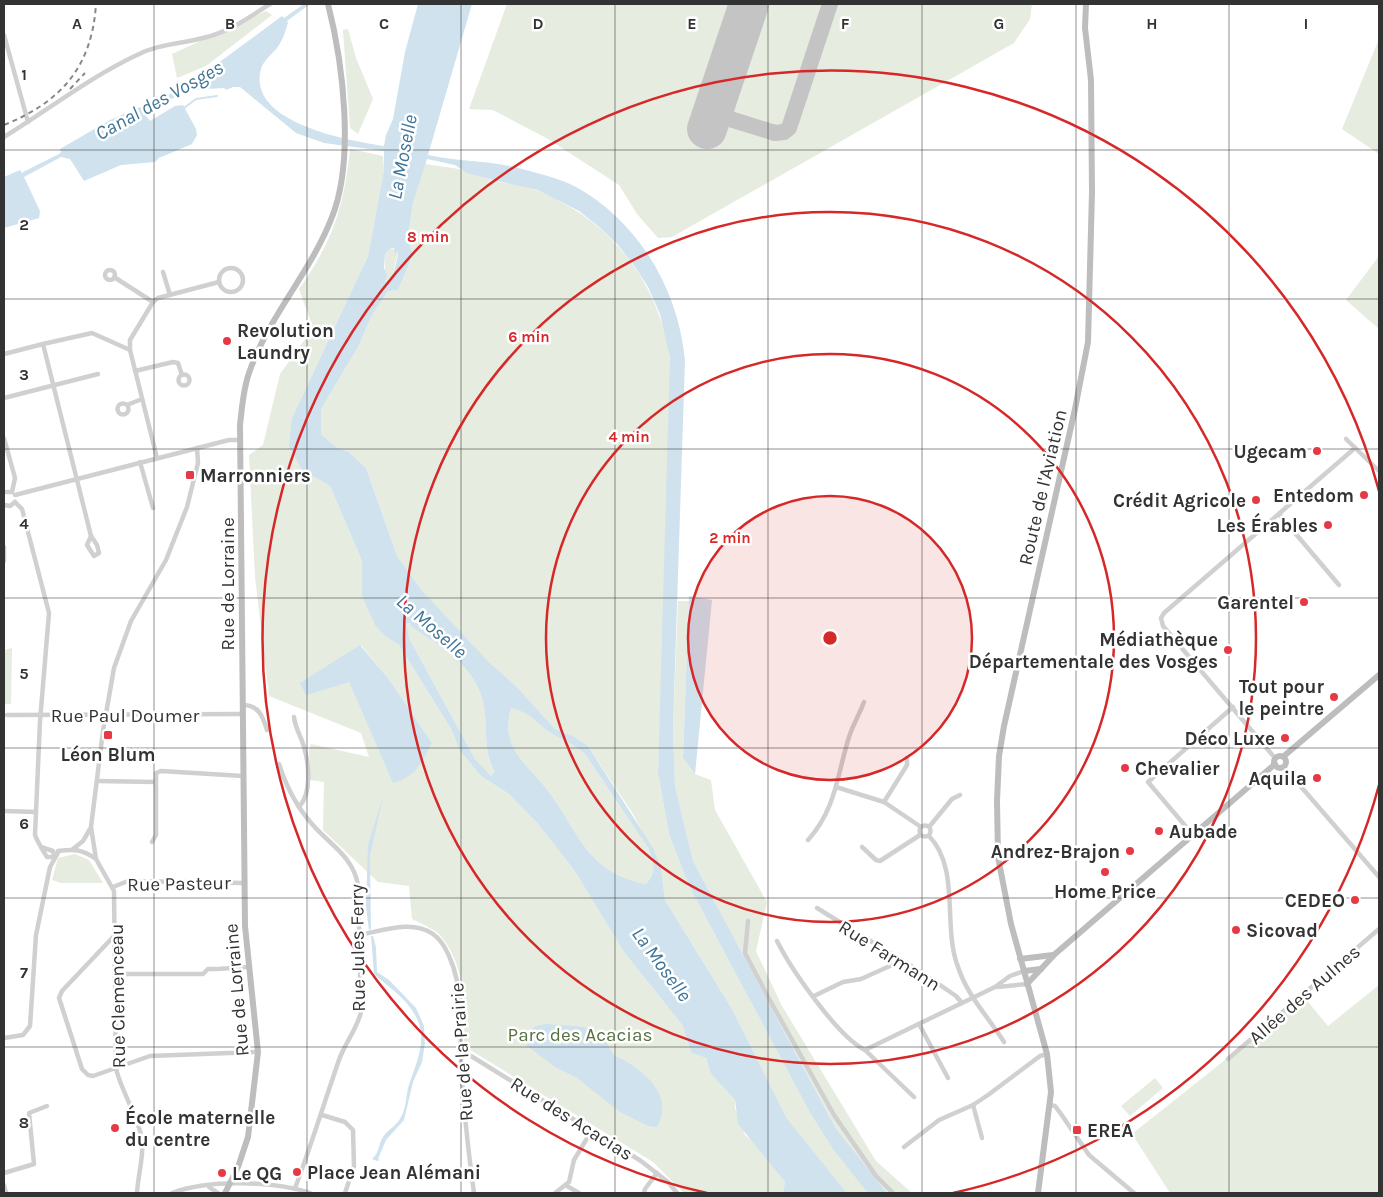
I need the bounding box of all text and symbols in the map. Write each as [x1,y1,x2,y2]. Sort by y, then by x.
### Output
text: A [72,14,82,33]
text: B [225,14,235,33]
text: C [379,14,389,33]
text: D [533,14,544,33]
text: E [687,14,697,33]
text: F [841,14,850,33]
text: G [994,14,1004,33]
text: H [1146,14,1158,33]
text: I [1304,14,1308,33]
water label: Canal des Vosges [91,56,227,145]
text: 1 [21,65,27,84]
water label: La Moselle [383,113,422,201]
text: 2 [19,215,29,234]
text: 8 min [407,228,449,246]
place label: Revolution Laundry [237,320,334,364]
text: 6 min [508,328,550,346]
marker: Revolution Laundry [221,335,233,347]
text: 3 [19,365,29,384]
street label: Route de l'Aviation [1014,407,1072,567]
text: 4 min [608,428,650,446]
place label: Ugecam [1234,441,1307,463]
marker: Ugecam [1311,445,1323,457]
place label: Marronniers [200,465,311,487]
marker: Marronniers [184,469,196,481]
place label: Entedom [1273,485,1354,507]
marker: Entedom [1358,489,1370,501]
place label: Crédit Agricole [1113,490,1246,512]
marker: Crédit Agricole [1250,494,1262,506]
place label: Les Érables [1216,512,1318,537]
text: 4 [19,514,29,533]
street label: Rue de Lorraine [217,517,239,651]
marker: Les Érables [1322,519,1334,531]
text: 2 min [709,529,751,547]
water label: La Moselle [392,590,472,663]
place label: Garentel [1217,592,1294,614]
marker: Garentel [1298,596,1310,608]
centre of rings [821,629,839,647]
place label: Médiathèque Départementale des Vosges [969,629,1218,673]
marker: Médiathèque Départementale des Vosges [1222,644,1234,656]
text: 5 [19,664,29,683]
place label: Tout pour le peintre [1239,676,1325,720]
marker: Tout pour le peintre [1328,691,1340,703]
street label: Rue Paul Doumer [51,705,199,727]
place label: Déco Luxe [1184,728,1275,750]
marker: Léon Blum [102,729,114,741]
marker: Déco Luxe [1279,732,1291,744]
place label: Léon Blum [61,744,155,766]
place label: Chevalier [1135,758,1220,780]
marker: Chevalier [1119,762,1131,774]
place label: Aquila [1248,768,1307,790]
marker: Aquila [1311,772,1323,784]
text: 6 [19,814,29,833]
place label: Aubade [1169,821,1237,843]
marker: Aubade [1153,825,1165,837]
place label: Andrez-Brajon [991,841,1120,863]
marker: Andrez-Brajon [1124,845,1136,857]
marker: Home Price [1099,866,1111,878]
street label: Rue Pasteur [127,872,231,896]
place label: Home Price [1054,881,1156,903]
street label: Rue Jules Ferry [346,884,370,1012]
place label: CEDEO [1285,890,1345,912]
marker: CEDEO [1349,894,1361,906]
street label: Rue Farmann [835,916,944,996]
place label: Sicovad [1246,920,1318,942]
street label: Rue Clemenceau [106,923,130,1068]
street label: Rue de Lorraine [220,923,254,1057]
water label: La Moselle [627,923,696,1006]
marker: Sicovad [1230,924,1242,936]
street label: Allée des Aulnes [1245,941,1365,1049]
text: 7 [20,963,28,982]
street label: Rue de la Prairie [446,982,478,1122]
park label: Parc des Acacias [508,1024,652,1046]
street label: Rue des Acacias [506,1072,637,1165]
place label: École maternelle du centre [125,1104,275,1151]
text: 8 [19,1113,29,1132]
place label: EREA [1087,1120,1134,1142]
marker: École maternelle du centre [109,1122,121,1134]
marker: EREA [1071,1124,1083,1136]
place label: Place Jean Alémani [307,1162,481,1184]
place label: Le QG [232,1163,282,1185]
marker: Place Jean Alémani [291,1166,303,1178]
marker: Le QG [216,1167,228,1179]

